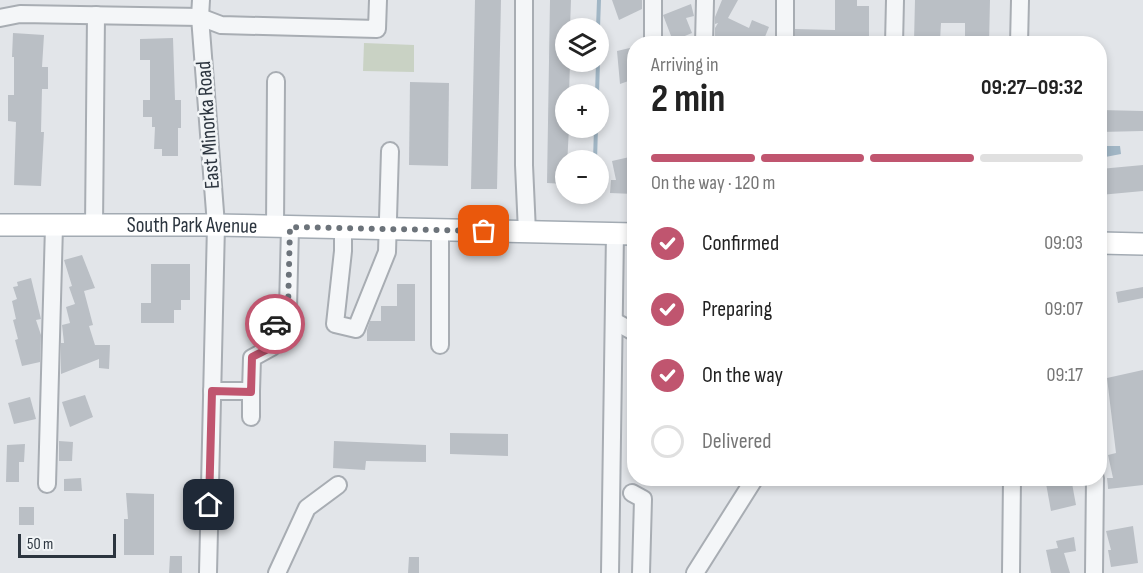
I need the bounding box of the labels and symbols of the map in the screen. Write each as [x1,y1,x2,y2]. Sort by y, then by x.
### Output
street label: East Minorka Road [191,60,225,190]
pin [458,205,509,256]
street label: South Park Avenue [127,212,258,238]
courier [245,294,305,354]
pin [183,479,234,530]
scale bar [18,531,116,558]

